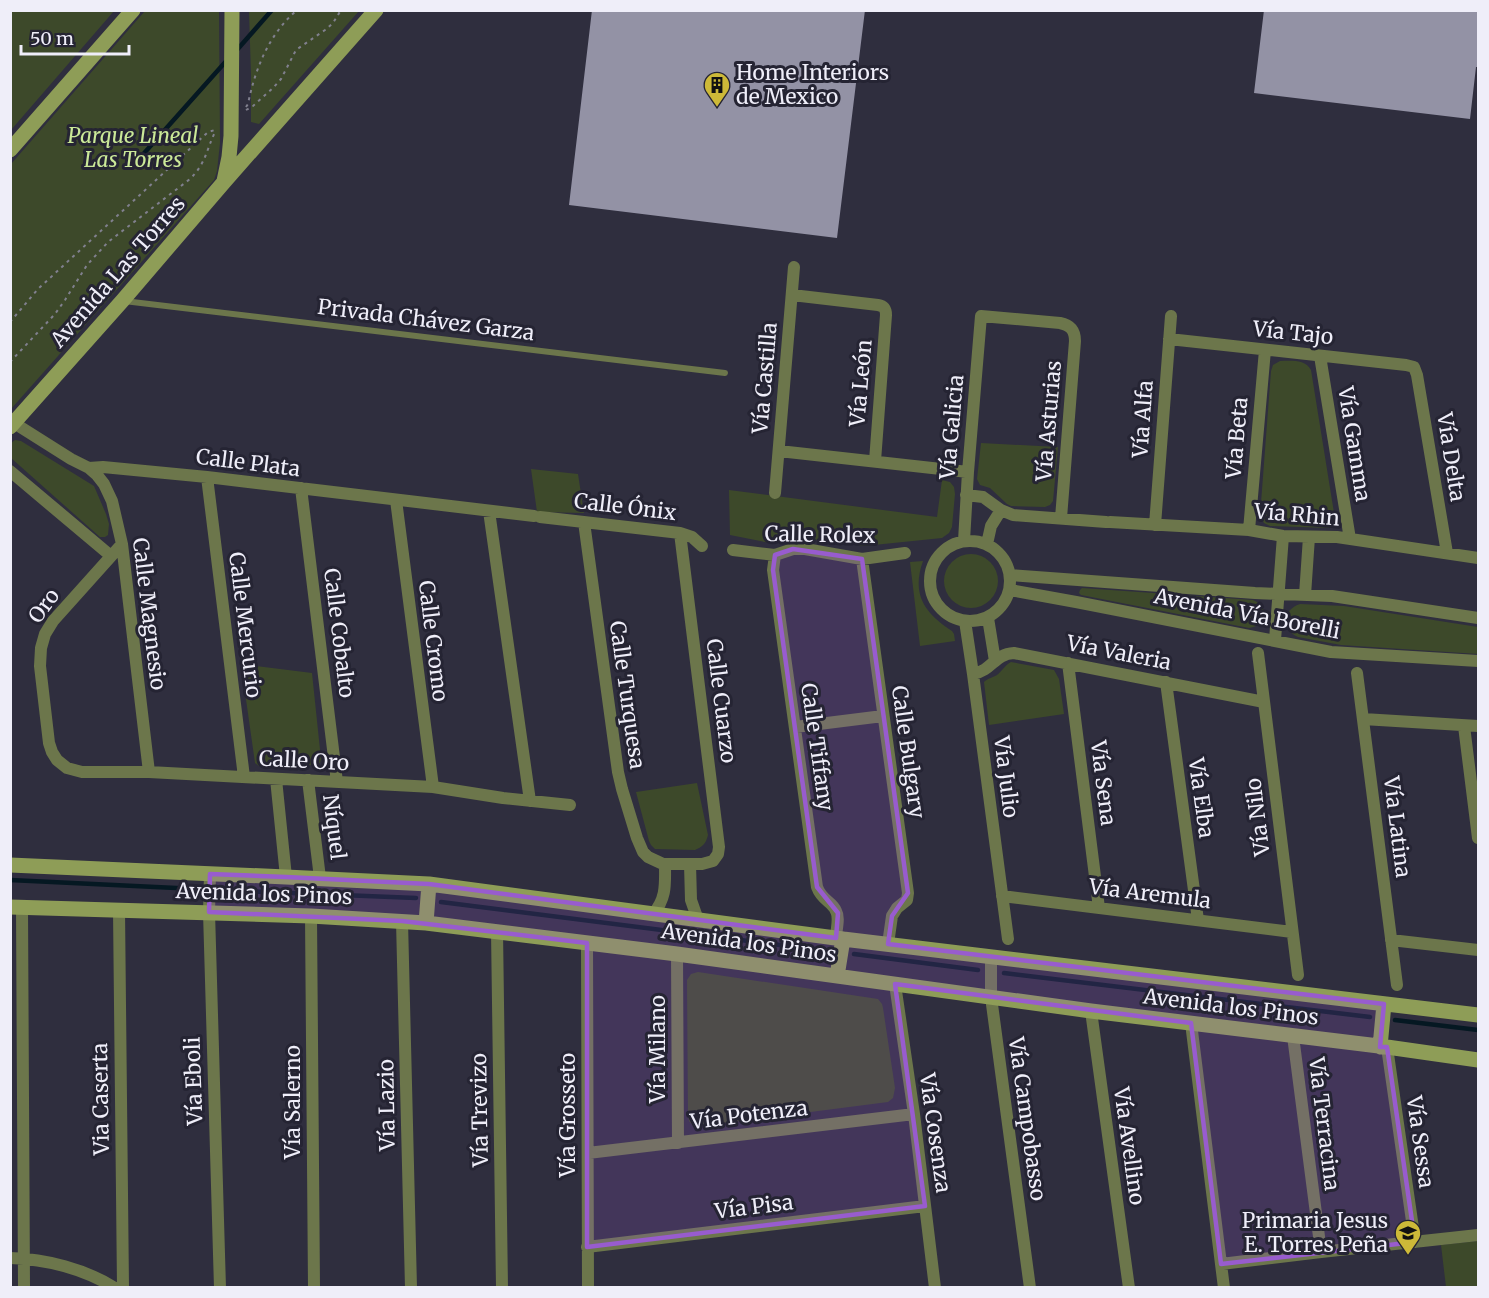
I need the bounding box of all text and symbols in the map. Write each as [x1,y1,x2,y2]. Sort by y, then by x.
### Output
scale bar [21,18,129,56]
text: 50 m [30,27,74,50]
place label: Home Interiors de Mexico [736,59,889,110]
building icon: Home Interiors de Mexico [702,70,732,108]
park label: Parque Lineal Las Torres [68,122,198,173]
street label: Avenida Las Torres [44,190,191,354]
street label: Privada Chávez Garza [316,293,536,346]
street label: Vía Tajo [1251,315,1335,350]
street label: Vía Castilla [746,321,783,436]
street label: Vía León [843,338,878,429]
street label: Vía Asturias [1030,359,1067,483]
street label: Vía Galicia [933,373,970,481]
street label: Vía Alfa [1126,379,1159,460]
street label: Vía Gamma [1332,384,1377,503]
street label: Vía Beta [1219,396,1254,481]
street label: Vía Delta [1431,410,1472,503]
street label: Calle Plata [194,443,302,482]
street label: Calle Ónix [572,487,678,526]
street label: Vía Rhin [1252,497,1341,532]
street label: Calle Rolex [764,520,876,549]
street label: Calle Magnesio [127,536,172,692]
street label: Calle Mercurio [223,551,268,699]
street label: Calle Cobalto [318,567,361,699]
street label: Calle Cromo [413,579,454,703]
street label: Avenida Vía Borelli [1151,582,1343,645]
street label: Oro [22,583,65,628]
street label: Calle Turquesa [604,619,651,771]
street label: Vía Valeria [1064,629,1174,676]
street label: Calle Cuarzo [700,637,743,765]
street label: Calle Tiffany [795,681,840,813]
street label: Calle Bulgary [886,684,931,821]
street label: Vía Julio [988,733,1025,819]
street label: Vía Sena [1085,738,1122,827]
street label: Calle Oro [258,745,350,776]
street label: Vía Elba [1182,755,1220,840]
street label: Vía Latina [1378,774,1417,879]
street label: Vía Nilo [1239,777,1276,859]
street label: Níquel [317,793,352,862]
street label: Vía Aremula [1087,873,1213,914]
street label: Avenida los Pinos [174,877,353,910]
street label: Avenida los Pinos [659,917,838,968]
street label: Avenida los Pinos [1141,982,1320,1031]
street label: Vía Milano [644,995,671,1104]
street label: Vía Campobasso [1003,1034,1052,1202]
street label: Vía Eboli [178,1036,209,1127]
street label: Via Caserta [86,1043,115,1156]
street label: Vía Salerno [279,1045,306,1160]
street label: Vía Trevizo [465,1053,494,1168]
street label: Vía Grosseto [554,1053,581,1178]
street label: Vía Terracina [1303,1055,1346,1192]
street label: Vía Lazio [372,1059,401,1152]
street label: Vía Cosenza [914,1070,957,1195]
street label: Vía Avellino [1108,1084,1151,1207]
street label: Vía Sessa [1401,1093,1440,1190]
street label: Vía Potenza [688,1094,809,1135]
street label: Vía Pisa [712,1188,795,1225]
place label: Primaria Jesus E. Torres Peña [1242,1207,1388,1258]
school or university icon: Primaria Jesus E. Torres Peña [1393,1218,1423,1256]

